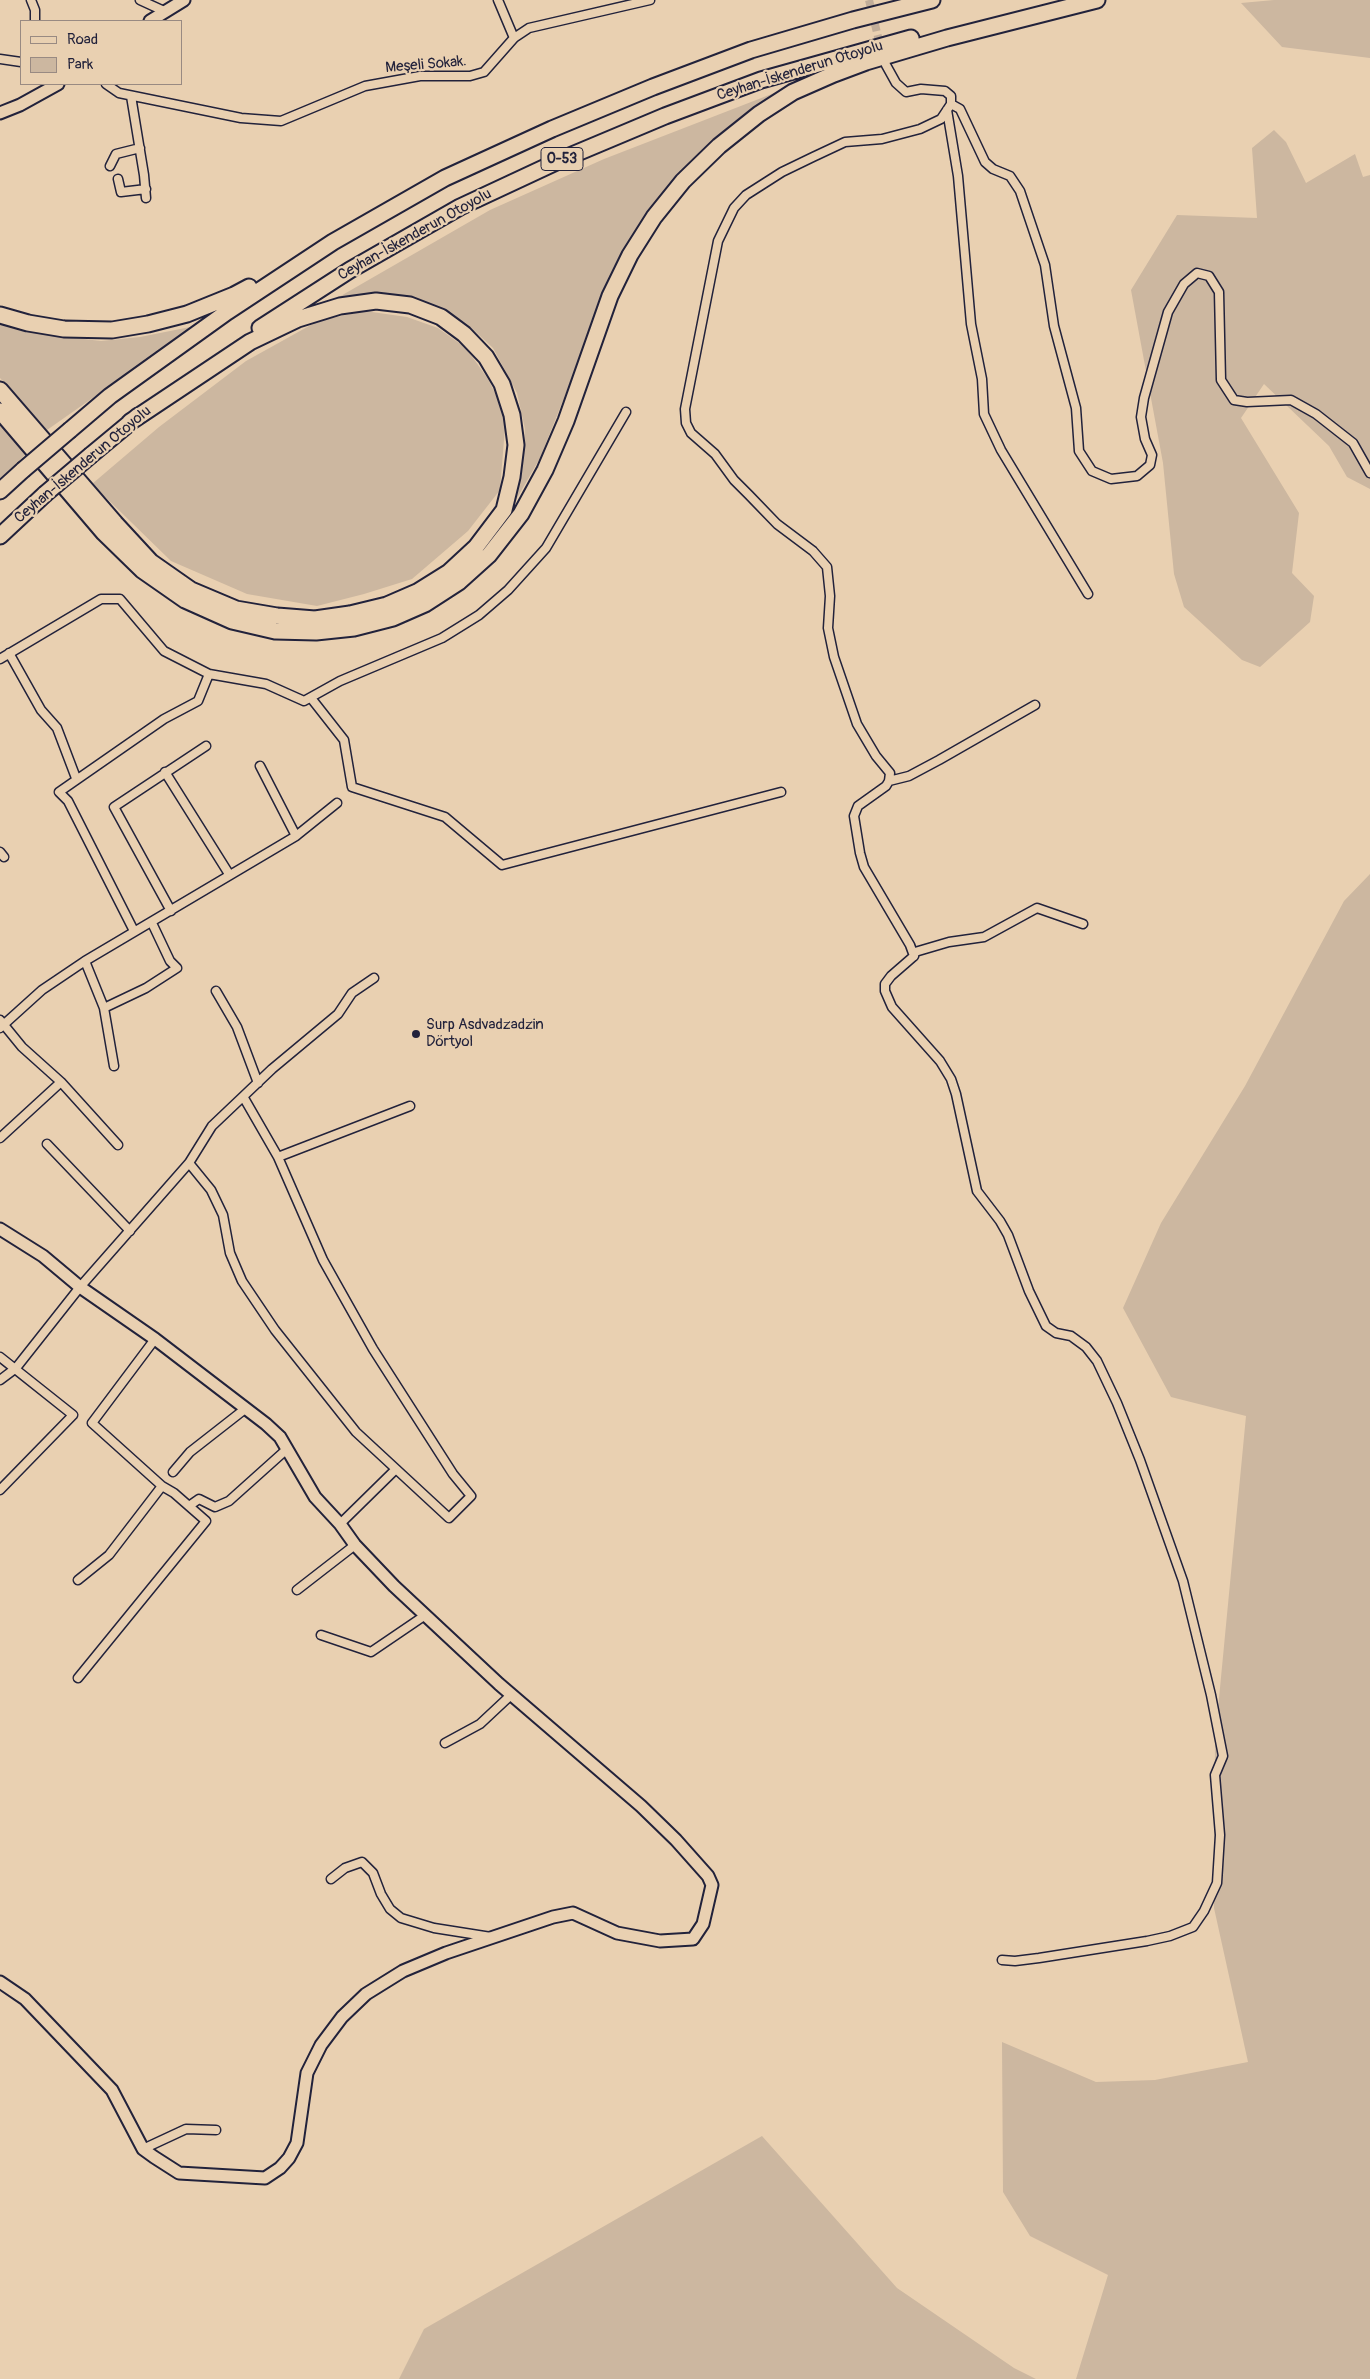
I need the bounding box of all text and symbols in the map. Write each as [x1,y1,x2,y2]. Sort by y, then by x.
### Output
legend [20,20,182,85]
text: Road [67,30,98,49]
street label: Ceyhan-İskenderun Otoyolu [715,37,885,105]
street label: Meşeli Sokak. [385,52,467,78]
text: Park [67,55,93,74]
road number: O-53 [541,148,583,170]
street label: Ceyhan-İskenderun Otoyolu [335,185,495,285]
street label: Ceyhan-İskenderun Otoyolu [11,403,155,527]
place label: Surp Asdvadzadzin Dörtyol [426,1016,544,1051]
marker: Surp Asdvadzadzin Dörtyol [410,1028,422,1040]

